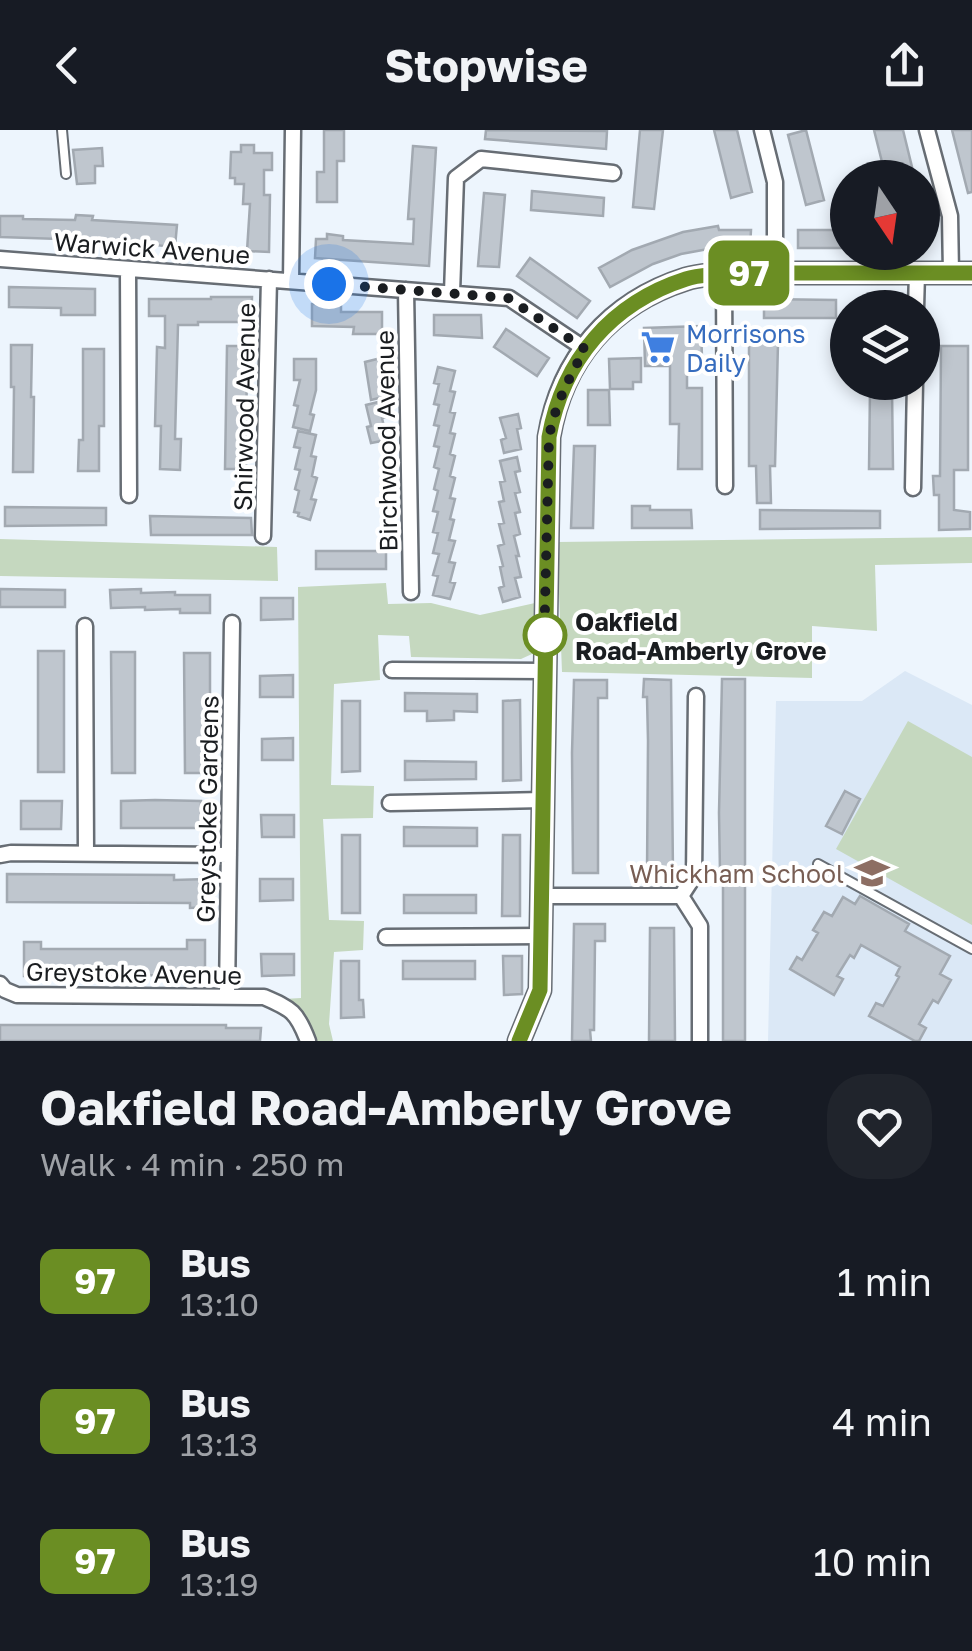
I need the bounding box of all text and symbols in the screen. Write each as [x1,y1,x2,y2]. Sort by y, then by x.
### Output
icon: back [40,38,95,93]
text: Stopwise [384,38,588,92]
icon: share [877,38,932,93]
north arrow [830,160,940,270]
map controls [830,160,940,400]
street label: Warwick Avenue [53,226,251,270]
line badge: 97 [704,240,794,306]
text: 97 [728,252,770,294]
your location [304,259,354,309]
button: layers [830,290,940,400]
street label: Shirwood Avenue [227,303,261,511]
place label: Morrisons Daily [686,318,806,378]
supermarket icon: Morrisons Daily [639,328,677,366]
street label: Birchwood Avenue [369,330,403,552]
place label: Oakfield Road-Amberly Grove [575,606,827,666]
marker: Oakfield Road-Amberly Grove [524,614,566,656]
street label: Greystoke Gardens [190,695,224,923]
school or university icon: Whickham School [853,854,891,892]
place label: Whickham School [629,858,844,889]
street label: Greystoke Avenue [26,956,242,990]
button: heart [827,1074,932,1179]
text: Oakfield Road-Amberly Grove [40,1078,732,1136]
text: Walk · 4 min · 250 m [40,1145,344,1183]
text: Bus [180,1240,251,1285]
text: 1 min [837,1259,932,1304]
text: 97 [74,1260,116,1302]
text: 13:10 [180,1285,259,1323]
text: Bus [180,1380,251,1425]
text: 4 min [832,1399,932,1444]
text: 97 [74,1400,116,1442]
text: 13:13 [180,1425,258,1463]
text: Bus [180,1520,251,1565]
text: 10 min [813,1539,932,1584]
text: 97 [74,1540,116,1582]
text: 13:19 [180,1565,259,1603]

